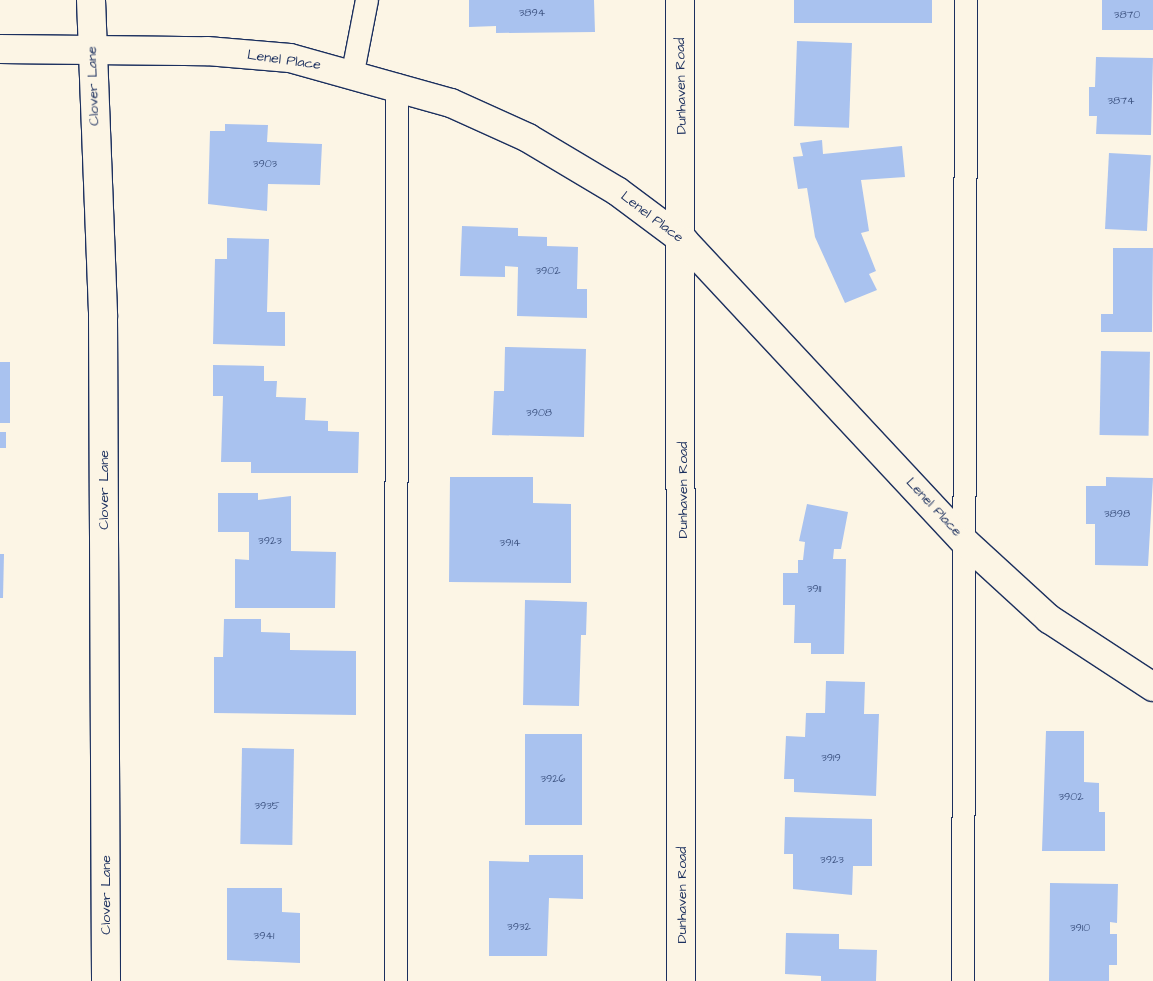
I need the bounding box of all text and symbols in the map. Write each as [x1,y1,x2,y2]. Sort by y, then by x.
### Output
house number: 3894 [519,6,545,20]
house number: 3870 [1114,8,1140,22]
street label: Dunhaven Road [672,37,690,135]
street label: Clover Lane [83,46,103,126]
street label: Lenel Place [246,47,322,73]
house number: 3874 [1108,94,1134,108]
house number: 3903 [253,157,277,171]
street label: Lenel Place [617,188,687,246]
house number: 3902 [535,264,561,278]
house number: 3908 [526,406,552,420]
street label: Dunhaven Road [675,442,691,538]
street label: Clover Lane [96,450,112,530]
street label: Lenel Place [903,474,965,540]
house number: 3898 [1104,507,1130,521]
house number: 3923 [258,534,282,548]
house number: 3914 [500,536,520,550]
house number: 3911 [807,582,821,596]
house number: 3919 [821,751,841,765]
house number: 3926 [540,772,566,786]
house number: 3902 [1058,790,1084,804]
house number: 3935 [254,799,280,813]
street label: Dunhaven Road [674,847,690,943]
house number: 3923 [820,853,844,867]
street label: Clover Lane [98,855,114,935]
house number: 3932 [507,920,531,934]
house number: 3910 [1070,921,1090,935]
house number: 3941 [254,929,274,943]

